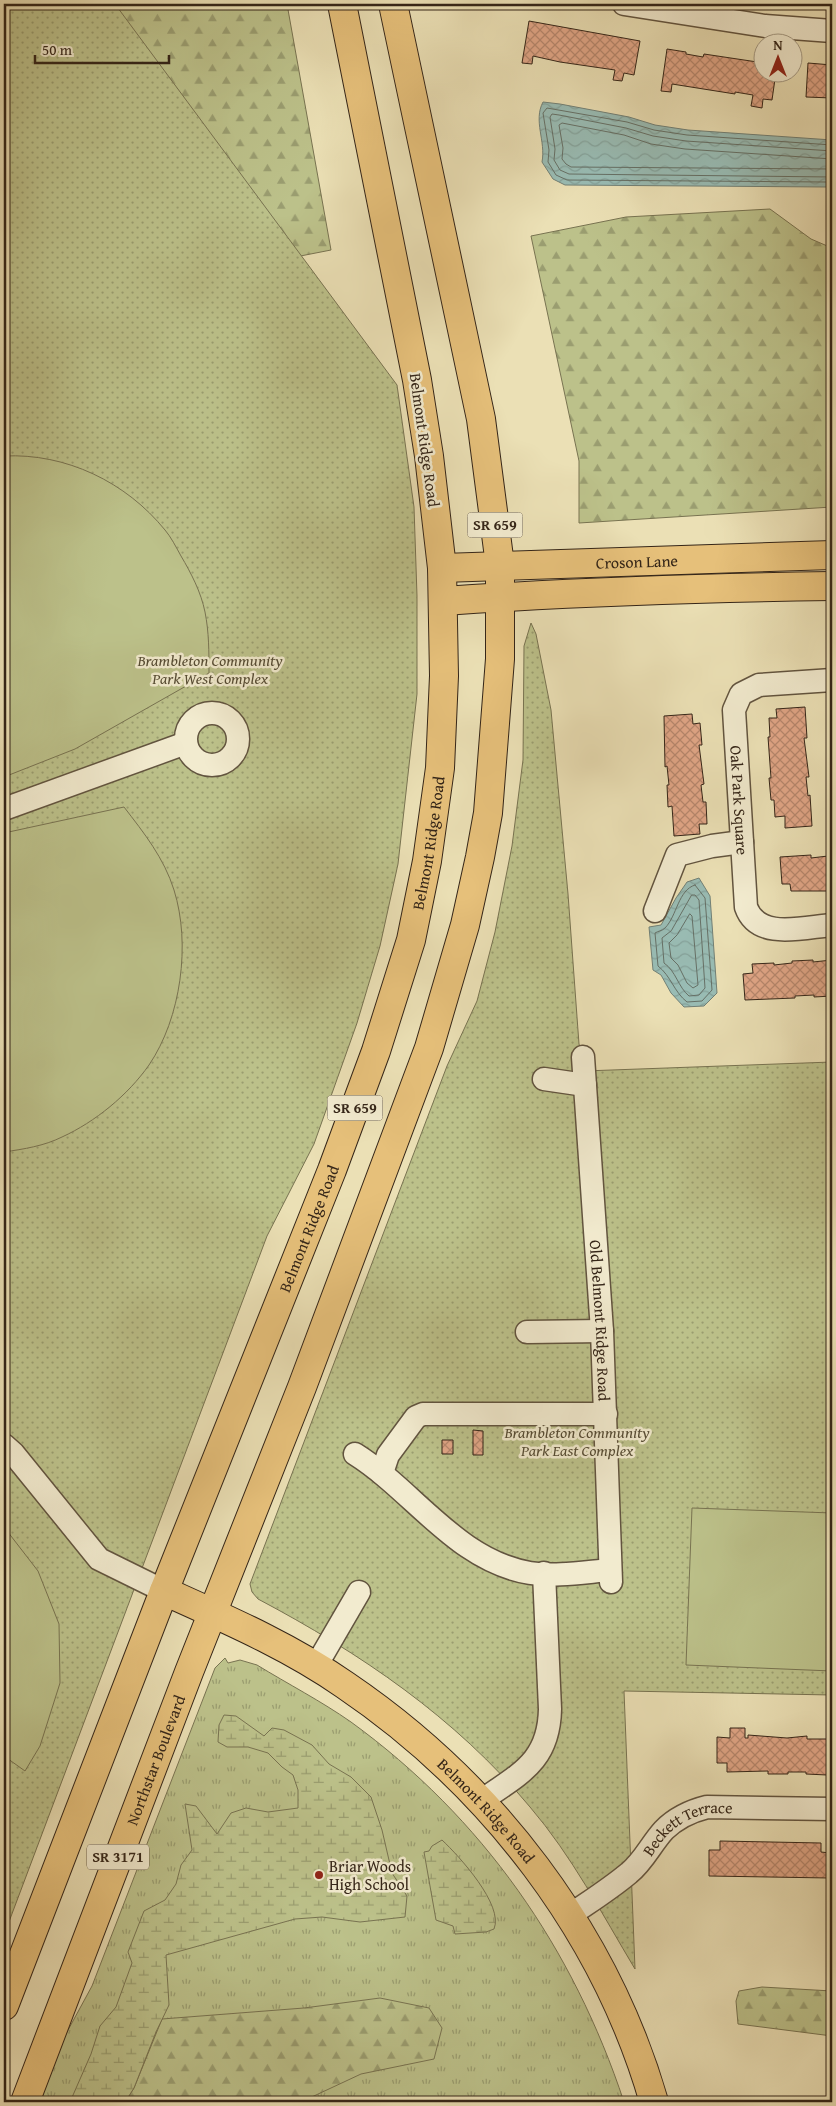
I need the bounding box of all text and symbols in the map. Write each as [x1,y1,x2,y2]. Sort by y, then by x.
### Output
scale bar [35,32,169,64]
north arrow [754,32,804,82]
text: N [773,35,783,55]
text: 50 m [42,39,73,60]
street label: Belmont Ridge Road [404,371,446,509]
road number: SR 659 [468,512,522,538]
street label: Croson Lane [595,548,678,575]
park label: Brambleton Community Park West Complex [136,648,283,690]
street label: Oak Park Square [724,745,755,856]
street label: Belmont Ridge Road [405,774,451,912]
road number: SR 659 [328,1096,382,1120]
street label: Belmont Ridge Road [272,1161,345,1296]
street label: Old Belmont Ridge Road [584,1239,617,1402]
park label: Brambleton Community Park East Complex [503,1420,650,1462]
street label: Northstar Boulevard [120,1691,191,1829]
street label: Belmont Ridge Road [432,1752,541,1869]
street label: Beckett Terrace [636,1795,733,1861]
road number: SR 3171 [87,1844,149,1870]
place label: Briar Woods High School [329,1854,411,1896]
marker: Briar Woods High School [313,1869,325,1881]

